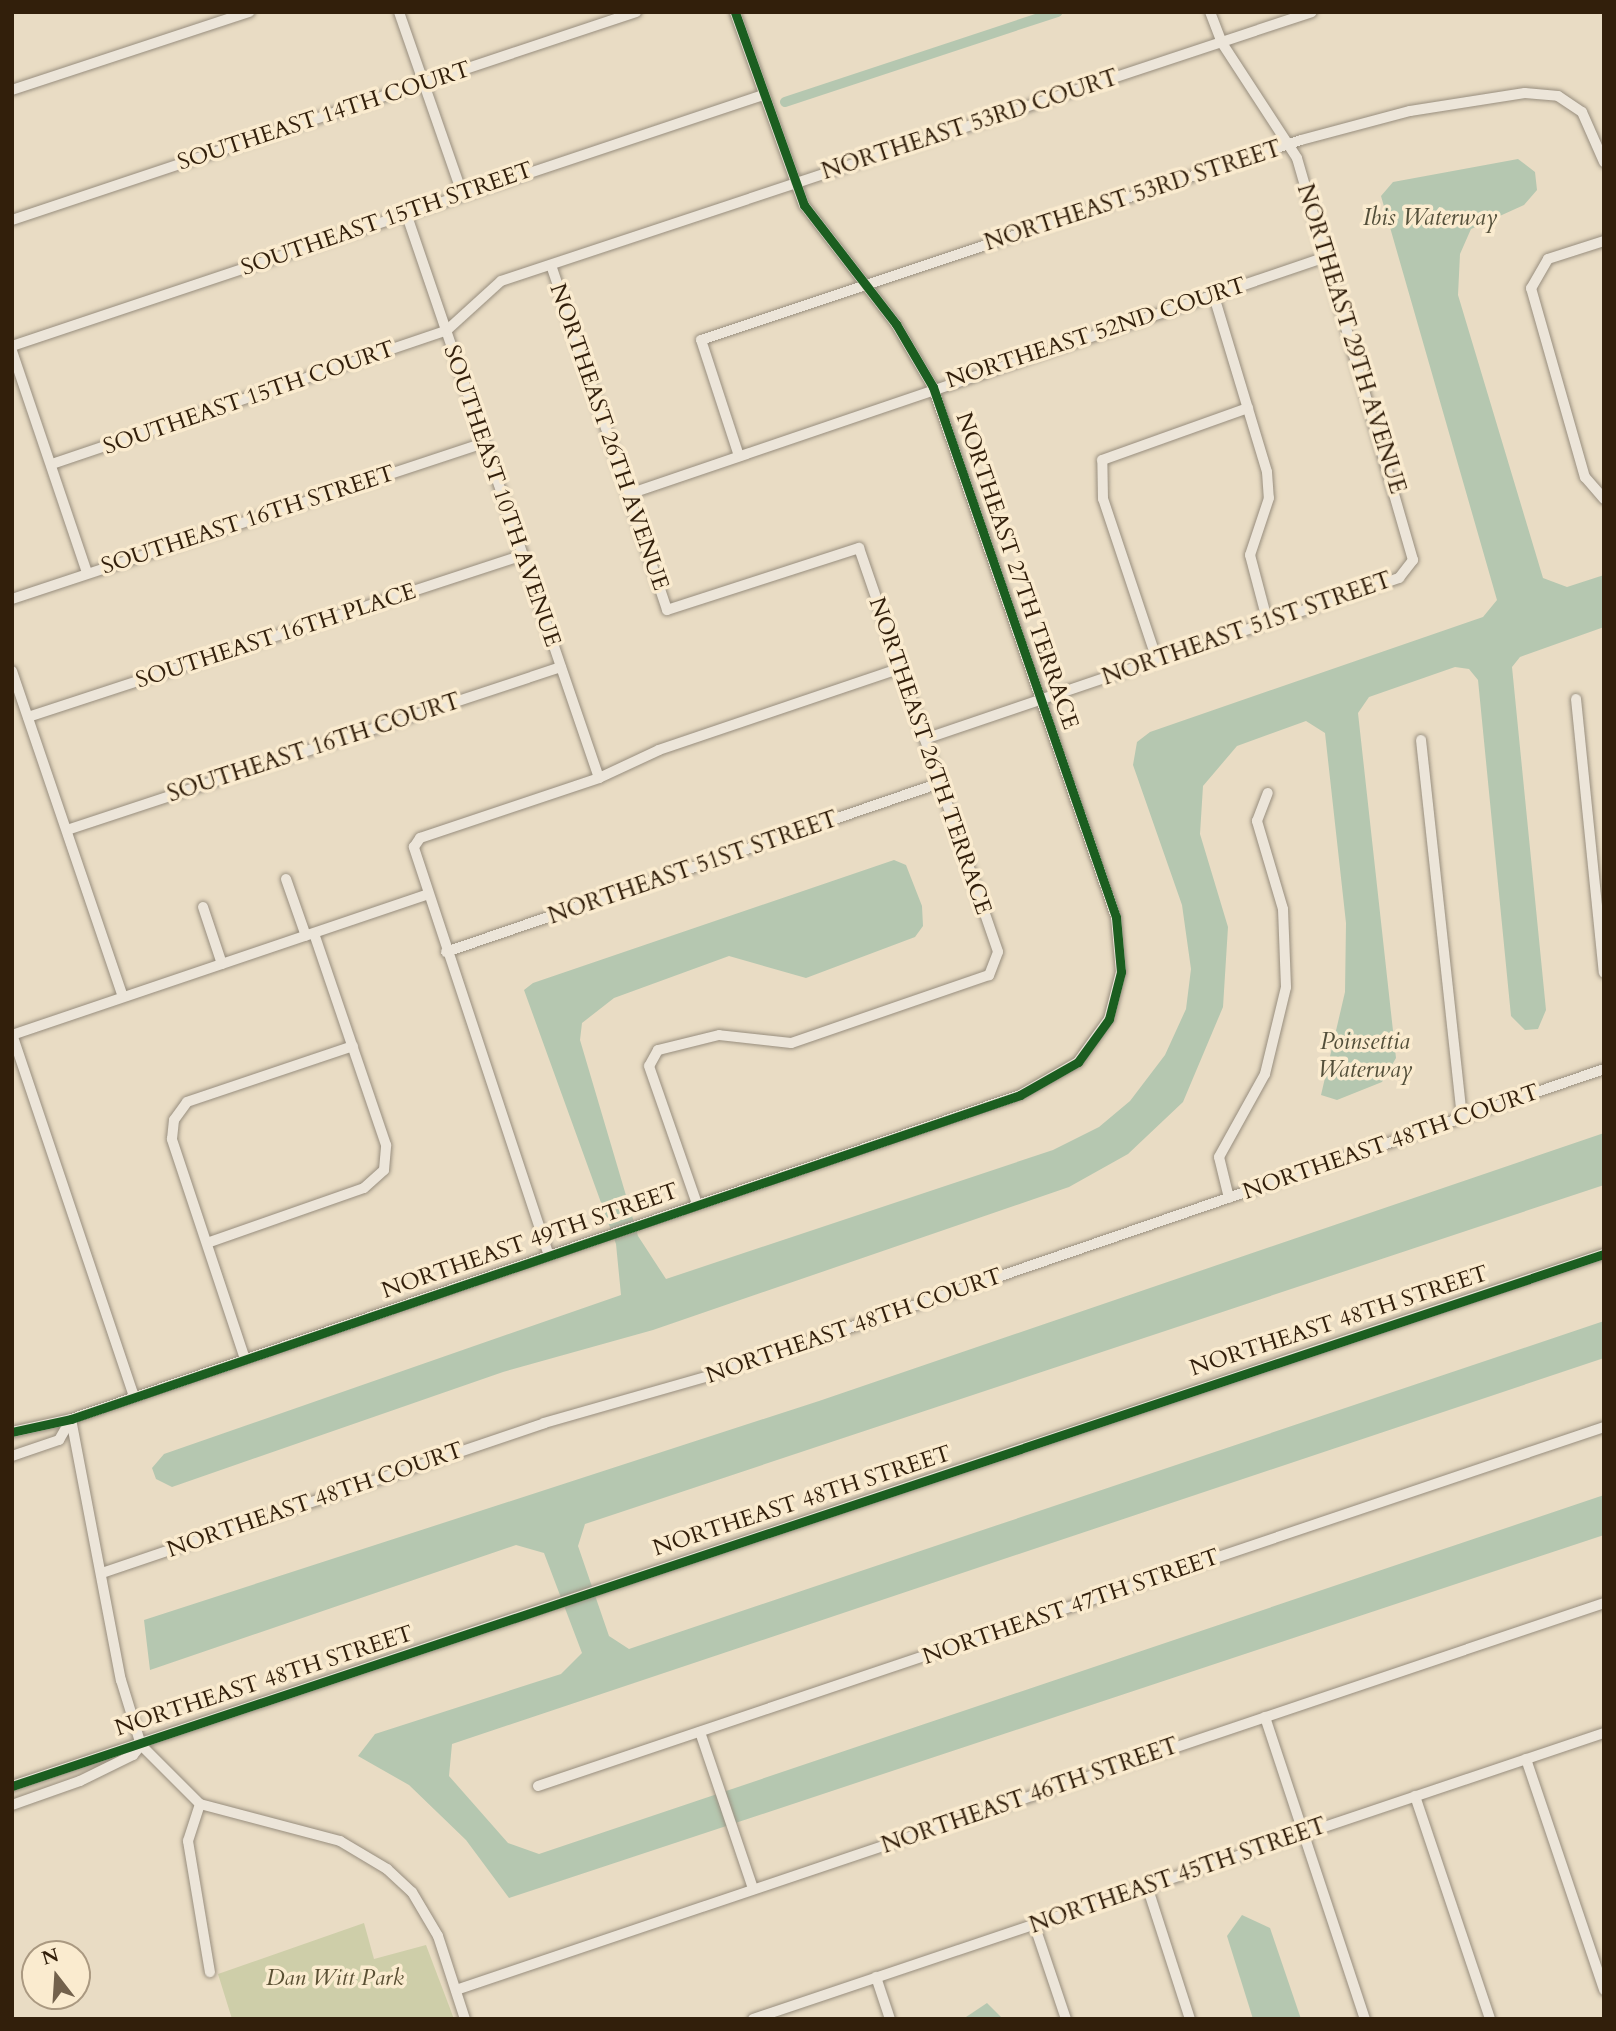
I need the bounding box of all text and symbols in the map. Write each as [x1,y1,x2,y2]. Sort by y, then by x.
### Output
street label: SOUTHEAST 14TH COURT [174,56,474,176]
street label: NORTHEAST 53RD COURT [818,64,1122,186]
street label: NORTHEAST 53RD STREET [981,135,1285,257]
street label: SOUTHEAST 15TH STREET [237,156,537,282]
street label: NORTHEAST 29TH AVENUE [1291,181,1411,497]
water label: Ibis Waterway [1363,204,1497,232]
street label: NORTHEAST 52ND COURT [943,271,1249,395]
street label: NORTHEAST 26TH AVENUE [543,280,675,594]
street label: SOUTHEAST 15TH COURT [100,335,398,461]
street label: SOUTHEAST 10TH AVENUE [437,342,567,650]
street label: NORTHEAST 27TH TERRACE [950,409,1084,733]
street label: SOUTHEAST 16TH STREET [98,459,398,581]
street label: NORTHEAST 51ST STREET [1099,566,1395,692]
street label: SOUTHEAST 16TH PLACE [132,578,420,694]
street label: NORTHEAST 26TH TERRACE [863,594,997,918]
street label: SOUTHEAST 16TH COURT [164,688,464,808]
street label: NORTHEAST 51ST STREET [545,805,841,931]
water label: Poinsettia Waterway [1318,1028,1412,1084]
street label: NORTHEAST 48TH COURT [1239,1078,1543,1206]
street label: NORTHEAST 49TH STREET [378,1177,682,1305]
street label: NORTHEAST 48TH STREET [1186,1260,1492,1382]
street label: NORTHEAST 48TH COURT [702,1262,1006,1390]
street label: NORTHEAST 48TH COURT [163,1436,467,1564]
street label: NORTHEAST 48TH STREET [649,1440,955,1562]
street label: NORTHEAST 47TH STREET [919,1543,1223,1671]
street label: NORTHEAST 48TH STREET [111,1620,417,1742]
street label: NORTHEAST 46TH STREET [878,1732,1182,1860]
street label: NORTHEAST 45TH STREET [1026,1812,1330,1940]
north arrow [21,1940,91,2010]
text: N [39,1942,62,1972]
park label: Dan Witt Park [266,1964,404,1992]

